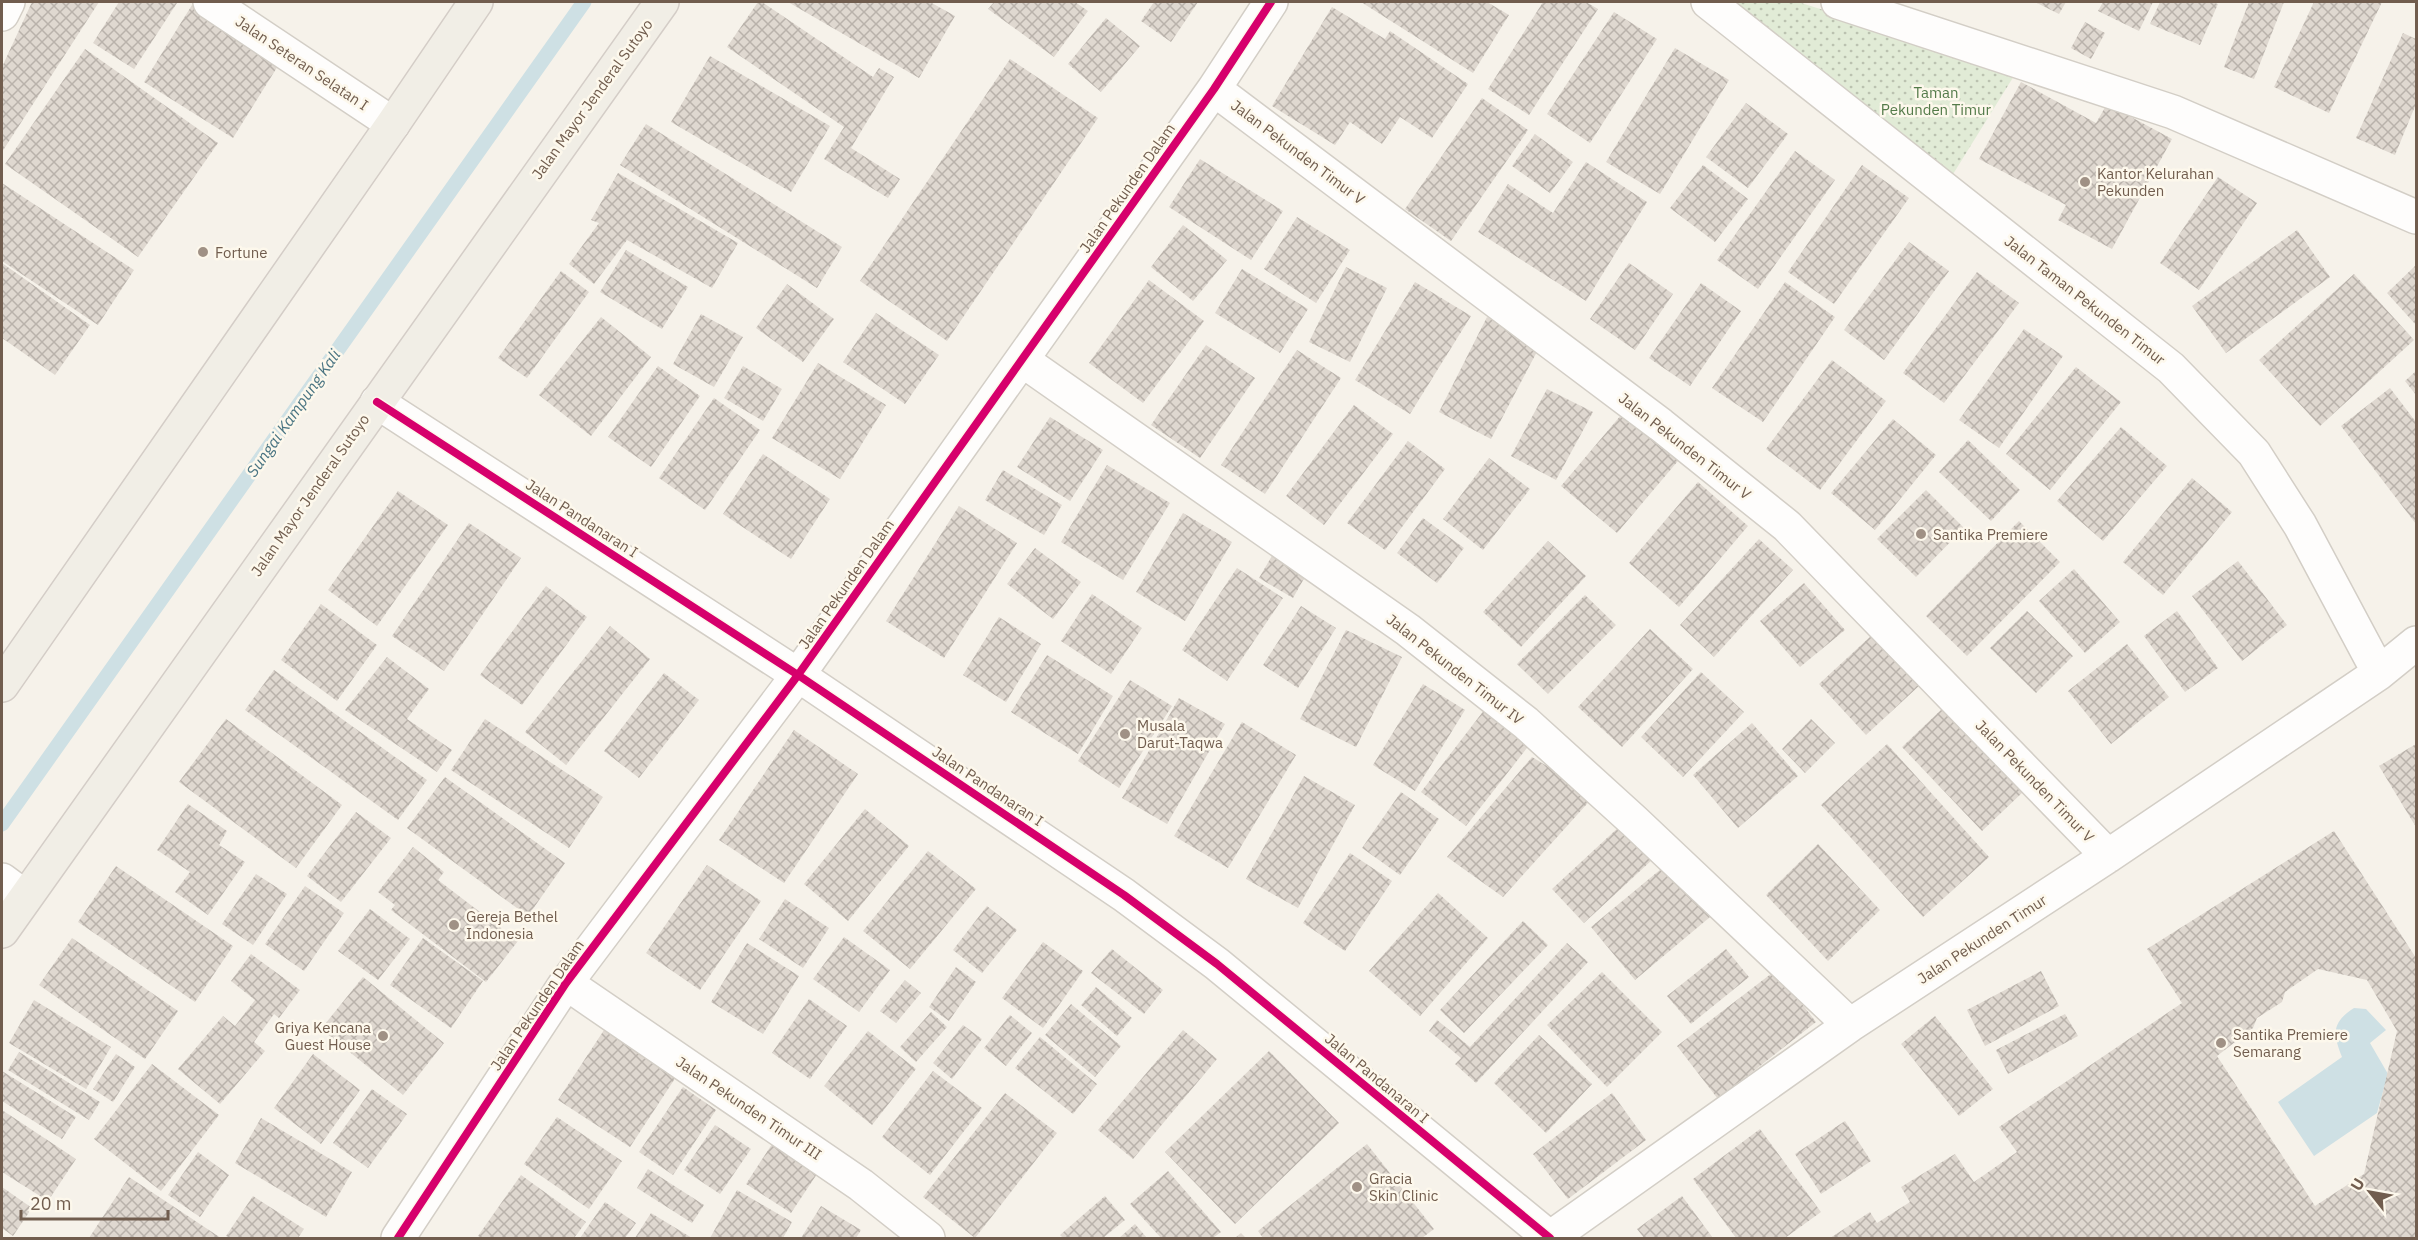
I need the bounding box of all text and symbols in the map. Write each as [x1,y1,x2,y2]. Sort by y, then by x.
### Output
street label: Jalan Seteran Selatan I [232,11,372,115]
street label: Jalan Mayor Jenderal Sutoyo [527,15,657,183]
park label: Taman Pekunden Timur [1881,83,1992,119]
street label: Jalan Pekunden Timur V [1227,95,1369,209]
street label: Jalan Pekunden Dalam [1075,120,1179,256]
place label: Kantor Kelurahan Pekunden [2097,164,2214,200]
marker: Kantor Kelurahan Pekunden [2078,175,2092,189]
street label: Jalan Taman Pekunden Timur [2001,231,2170,369]
place label: Fortune [215,243,268,262]
marker: Fortune [196,245,210,259]
water label: Sungai Kampung Kali [242,345,345,481]
street label: Jalan Pekunden Timur V [1615,388,1755,504]
street label: Jalan Mayor Jenderal Sutoyo [247,410,373,580]
street label: Jalan Pandanaran I [522,475,642,561]
street label: Jalan Pekunden Dalam [794,516,898,652]
place label: Santika Premiere [1933,525,2048,544]
marker: Santika Premiere [1914,527,1928,541]
street label: Jalan Pekunden Timur IV [1383,610,1527,728]
place label: Musala Darut-Taqwa [1137,716,1223,752]
street label: Jalan Pekunden Timur V [1972,716,2098,846]
marker: Musala Darut-Taqwa [1118,727,1132,741]
street label: Jalan Pandanaran I [929,742,1047,830]
street label: Jalan Pekunden Timur [1914,890,2051,988]
place label: Gereja Bethel Indonesia [466,907,558,943]
marker: Gereja Bethel Indonesia [447,918,461,932]
street label: Jalan Pekunden Dalam [486,936,588,1074]
place label: Griya Kencana Guest House [275,1018,371,1054]
place label: Santika Premiere Semarang [2233,1025,2348,1061]
marker: Griya Kencana Guest House [376,1029,390,1043]
street label: Jalan Pandanaran I [1321,1029,1433,1127]
marker: Santika Premiere Semarang [2214,1036,2228,1050]
street label: Jalan Pekunden Timur III [673,1052,825,1164]
north arrow [2340,1162,2400,1222]
place label: Gracia Skin Clinic [1369,1169,1439,1205]
text: U [2346,1174,2369,1194]
marker: Gracia Skin Clinic [1350,1180,1364,1194]
scale bar [21,1183,168,1221]
text: 20 m [30,1192,72,1215]

